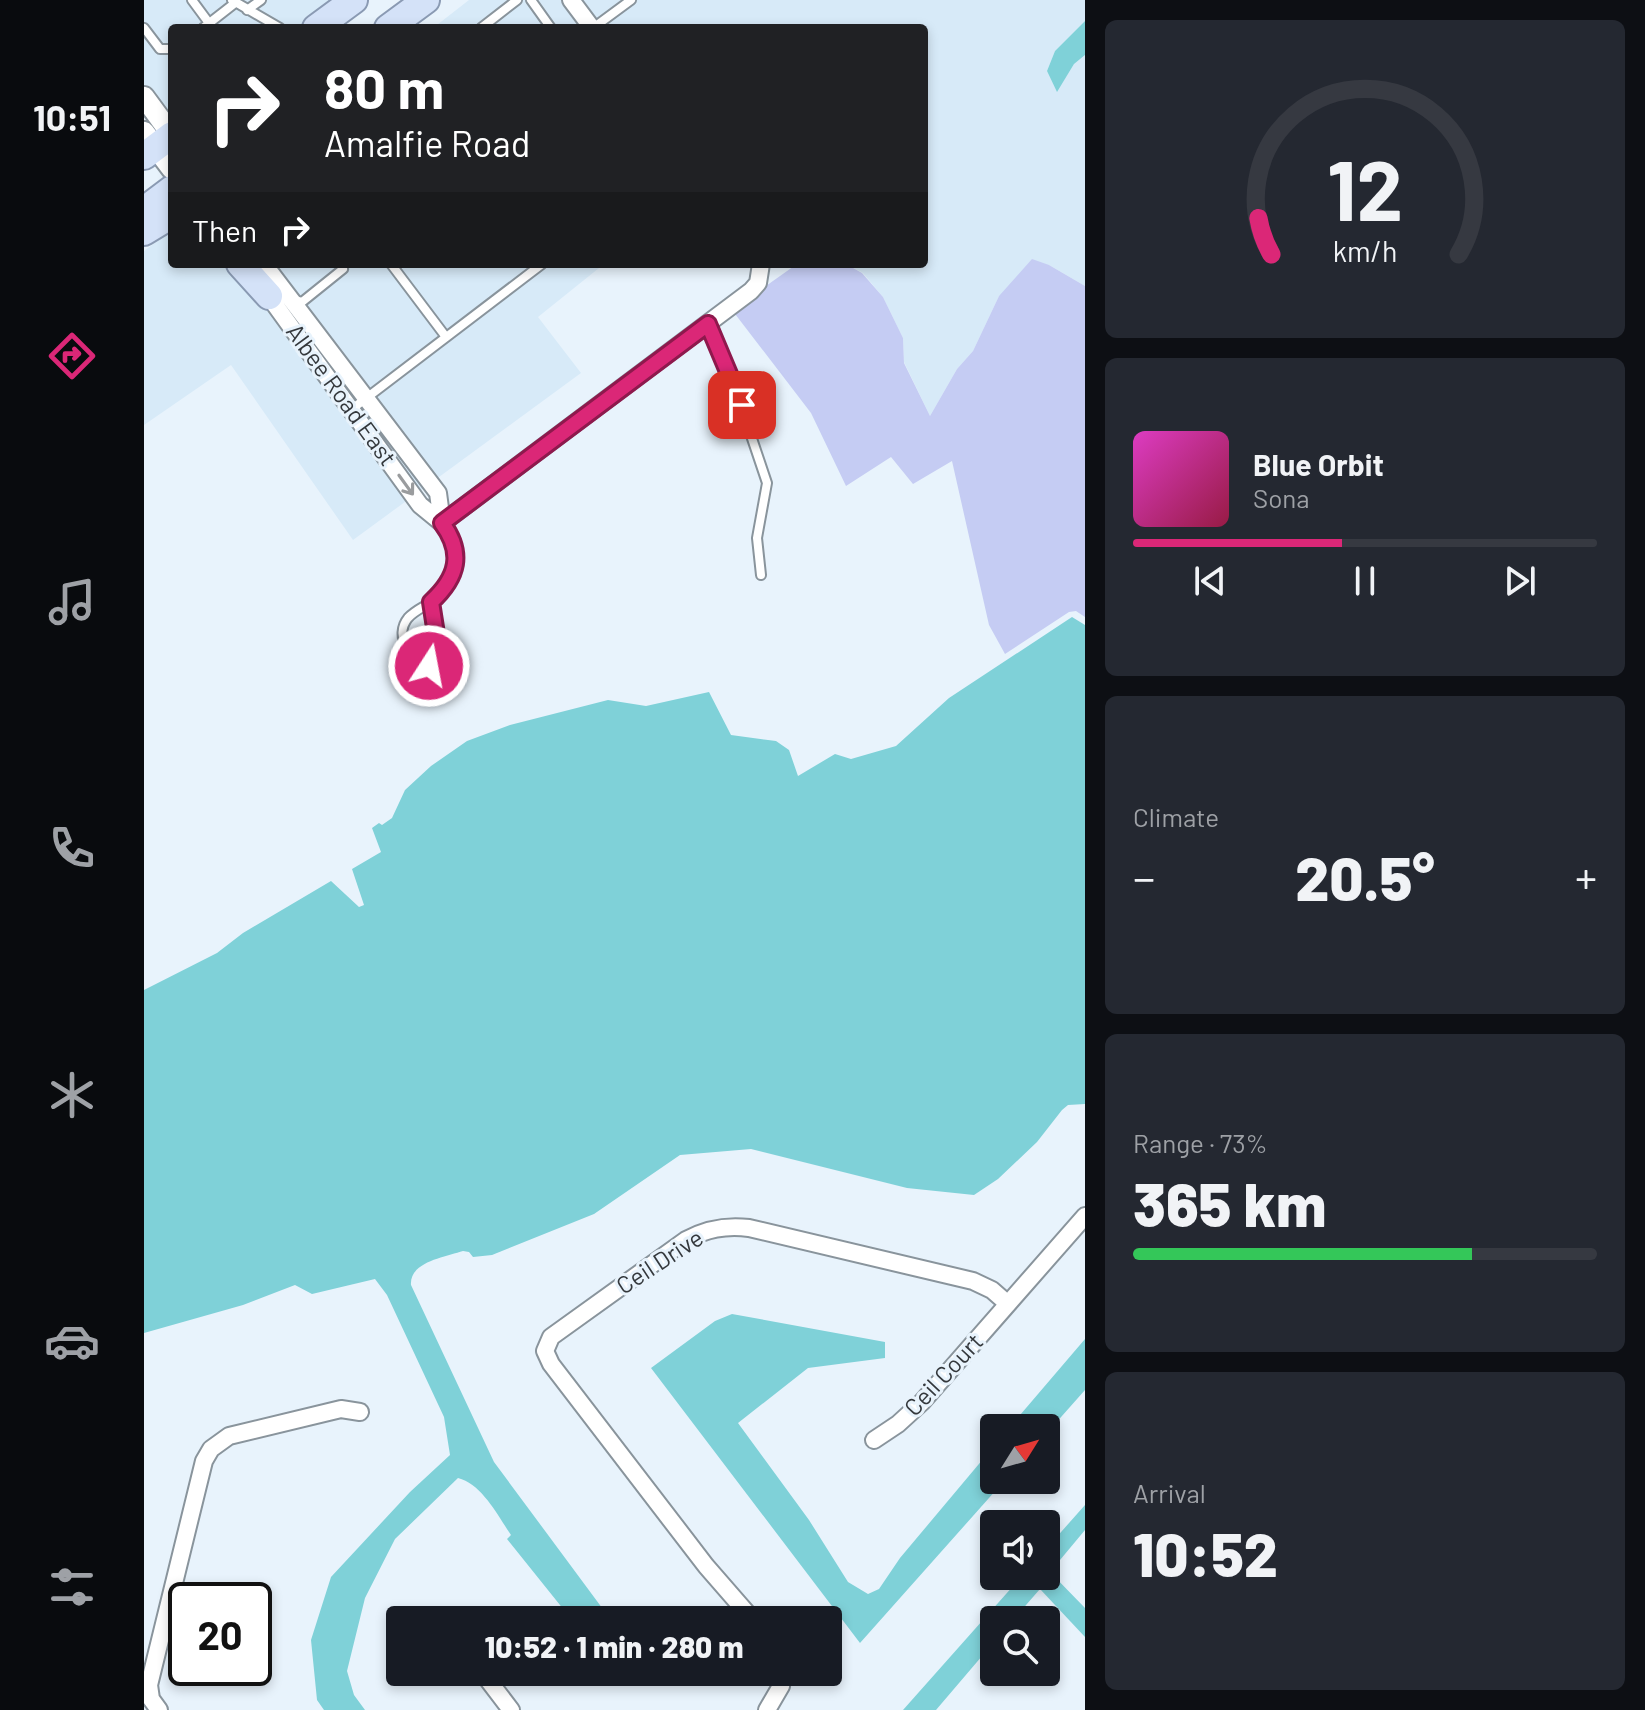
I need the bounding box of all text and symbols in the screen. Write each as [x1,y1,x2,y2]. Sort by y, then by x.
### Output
text: 80 m [324,53,444,120]
icon: right [192,56,296,160]
text: 10:51 [33,95,111,138]
text: Amalfie Road [324,121,530,164]
text: 12 [1327,138,1403,238]
icon: right [273,208,317,252]
text: Then [192,212,257,248]
text: km/h [1333,233,1397,268]
street label: Albee Road East [281,317,403,471]
icon: directions [44,328,100,384]
pin [708,371,776,439]
icon: arrive [720,383,764,427]
text: Blue Orbit [1253,446,1384,482]
one-way arrow [398,474,415,496]
text: Sona [1253,482,1310,513]
icon: previous [1188,559,1232,603]
icon: pause [1343,559,1387,603]
icon: next [1498,559,1542,603]
icon: music [44,574,100,630]
position arrow [387,624,471,708]
text: Climate [1133,801,1219,832]
icon: phone [44,820,100,876]
text: 20.5° [1295,841,1435,913]
text: − [1133,850,1155,903]
text: + [1575,850,1597,903]
icon: climate [44,1067,100,1123]
text: Range · 73% [1133,1127,1268,1158]
text: 365 km [1133,1167,1327,1239]
street label: Ceil Drive [611,1222,708,1299]
icon: car [44,1313,100,1369]
street label: Ceil Court [897,1327,988,1421]
north arrow [980,1414,1060,1494]
map controls [980,1414,1060,1686]
text: Arrival [1133,1477,1206,1508]
button: sound [980,1510,1060,1590]
text: 10:52 [1133,1517,1278,1589]
icon: filters [44,1559,100,1615]
speed limit sign: 20 [168,1582,272,1686]
button: search [980,1606,1060,1686]
text: 10:52 · 1 min · 280 m [485,1628,743,1664]

